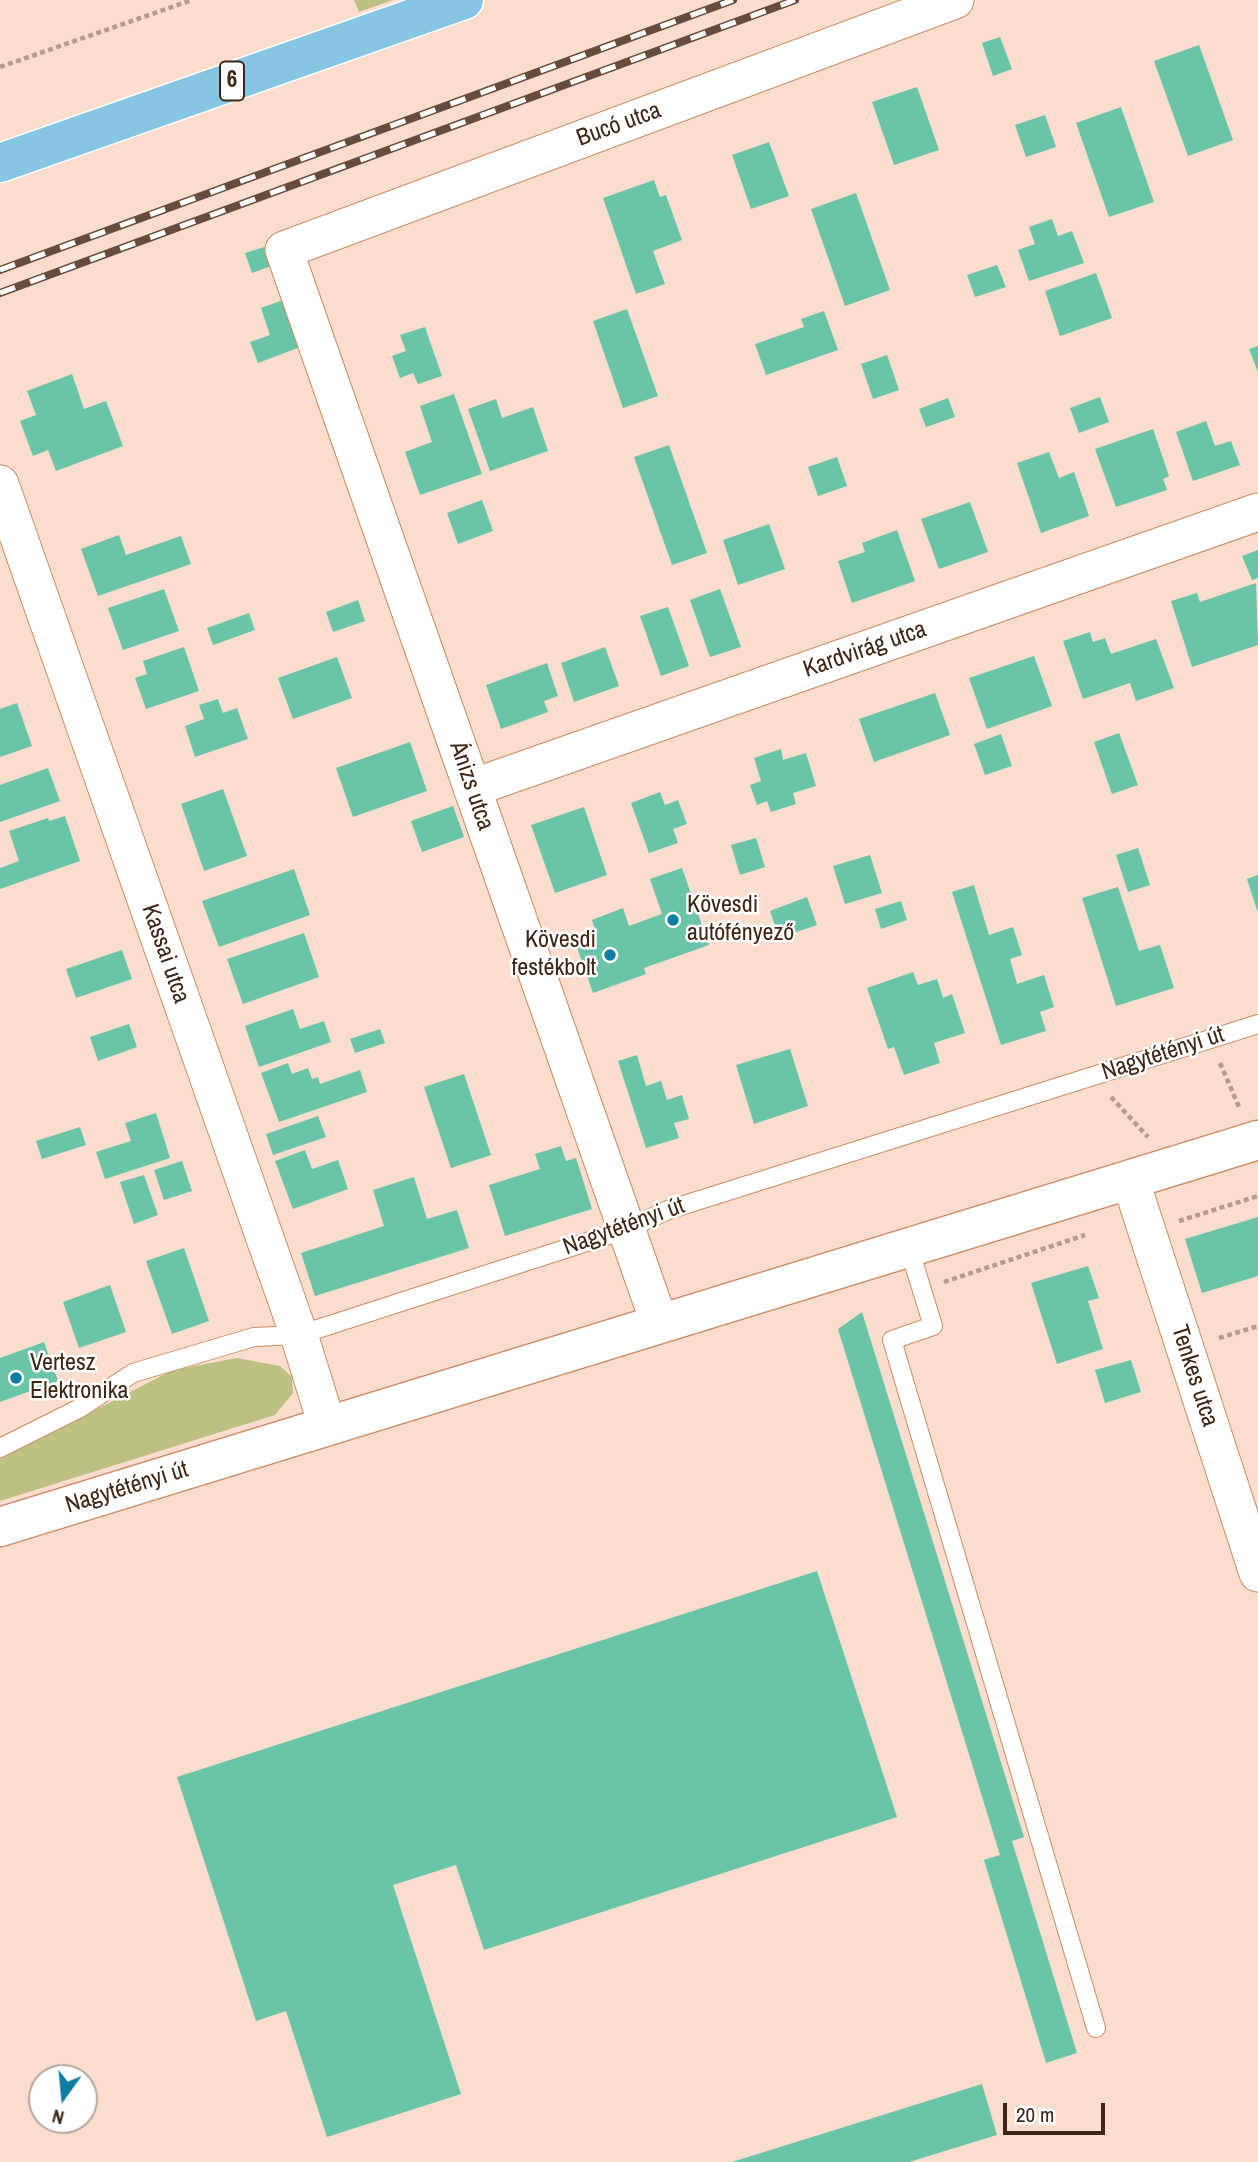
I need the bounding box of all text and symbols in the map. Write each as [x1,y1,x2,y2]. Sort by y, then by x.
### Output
road number: 6 [220,61,244,100]
street label: Bucó utca [573,97,665,153]
street label: Kardvirág utca [800,616,930,684]
street label: Ánizs utca [442,738,500,834]
place label: Kövesdi autófényező [687,892,794,948]
street label: Kassai utca [135,901,195,1007]
marker: Kövesdi autófényező [665,912,681,928]
place label: Kövesdi festékbolt [512,927,596,983]
marker: Kövesdi festékbolt [602,947,618,963]
street label: Nagytétényi út [1098,1021,1228,1087]
street label: Nagytétényi út [559,1192,689,1262]
street label: Tenkes utca [1164,1322,1224,1430]
place label: Vertesz Elektronika [30,1350,128,1406]
marker: Vertesz Elektronika [8,1370,24,1386]
street label: Nagytétényi út [62,1456,192,1520]
north arrow [28,2064,98,2134]
scale bar [1006,2088,1108,2132]
text: 20 m [1016,2100,1054,2129]
text: N [49,2103,67,2131]

